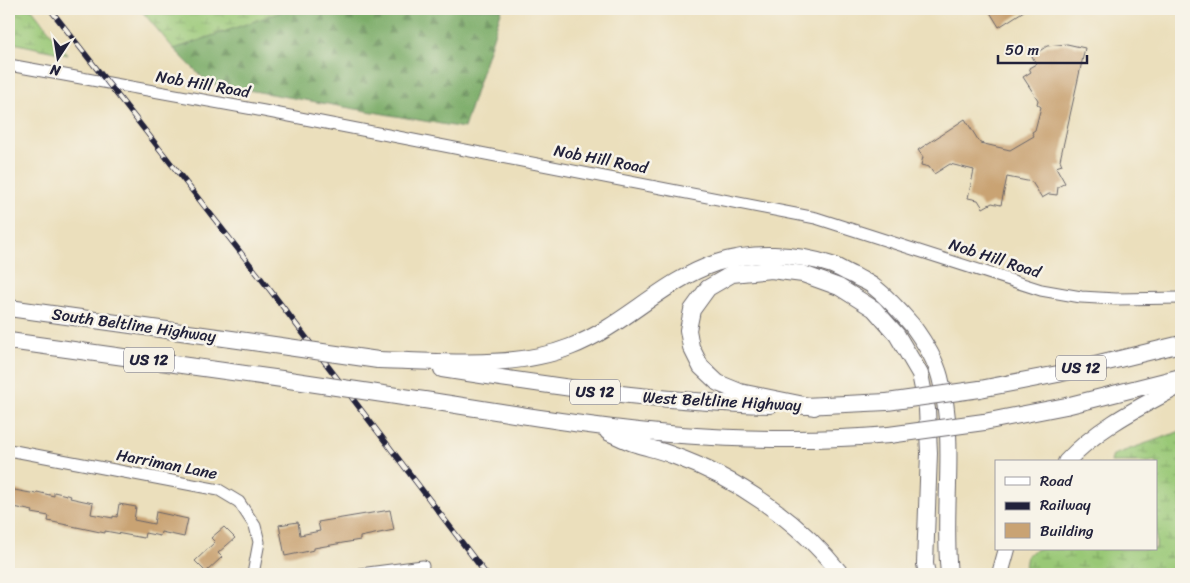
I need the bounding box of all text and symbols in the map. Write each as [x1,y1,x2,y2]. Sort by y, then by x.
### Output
north arrow [32,32,82,82]
scale bar [998,32,1086,64]
text: 50 m [1005,37,1040,63]
text: N [48,57,64,84]
street label: Nob Hill Road [154,61,254,107]
street label: Nob Hill Road [552,136,652,183]
street label: Nob Hill Road [945,230,1046,287]
street label: South Beltline Highway [50,299,219,351]
road number: US 12 [124,348,174,372]
road number: US 12 [1056,356,1106,380]
road number: US 12 [570,380,620,404]
street label: West Beltline Highway [642,382,803,420]
street label: Harriman Lane [114,440,220,488]
legend [995,460,1158,550]
text: Road [1040,468,1073,494]
text: Railway [1040,492,1091,518]
text: Building [1040,518,1094,544]

